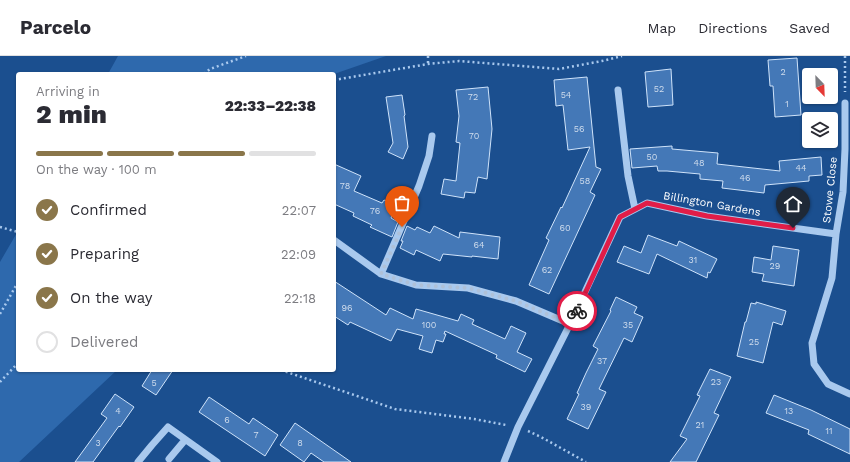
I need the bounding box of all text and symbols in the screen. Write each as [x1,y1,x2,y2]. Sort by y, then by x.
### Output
text: Parcelo [20,16,91,39]
text: Map [648,20,676,36]
text: Directions [698,20,767,36]
text: Saved [789,20,830,36]
house number: 2 [780,67,786,77]
north arrow [802,68,838,104]
map controls [802,68,838,148]
text: Arriving in [36,84,100,99]
house number: 52 [654,84,664,94]
house number: 54 [561,90,572,100]
house number: 72 [468,92,478,102]
text: 22:33–22:38 [225,97,316,115]
text: 2 min [36,99,107,129]
house number: 1 [785,99,789,109]
button: layers [802,112,838,148]
house number: 56 [574,124,584,134]
house number: 70 [469,131,480,141]
house number: 50 [647,152,658,162]
street label: Stowe Close [820,156,840,224]
house number: 48 [693,158,705,168]
text: On the way · 100 m [36,162,157,177]
house number: 44 [796,163,807,173]
house number: 46 [740,173,750,183]
house number: 58 [580,176,590,186]
house number: 78 [340,181,350,191]
pin [385,186,419,227]
pin [776,187,810,228]
street label: Billington Gardens [662,189,762,219]
icon: bag [391,192,413,214]
icon: home [782,193,804,215]
icon: check [36,199,58,221]
text: Confirmed [70,201,147,219]
text: 22:07 [282,203,316,218]
house number: 76 [370,206,380,216]
house number: 60 [559,223,571,233]
house number: 64 [474,240,485,250]
icon: check [36,243,58,265]
text: Preparing [70,245,139,263]
text: 22:09 [281,247,316,262]
house number: 31 [689,255,697,265]
house number: 29 [770,261,780,271]
house number: 62 [542,265,552,275]
icon: check [36,287,58,309]
text: On the way [70,289,152,307]
text: 22:18 [284,291,316,306]
courier [557,291,597,331]
icon: bike [566,300,588,322]
house number: 96 [341,303,353,313]
house number: 100 [422,320,437,330]
house number: 35 [623,320,633,330]
text: Delivered [70,333,138,351]
house number: 25 [749,337,759,347]
house number: 37 [597,356,607,366]
house number: 23 [711,377,721,387]
house number: 5 [151,378,157,388]
house number: 39 [581,402,591,412]
house number: 4 [115,406,121,416]
house number: 13 [785,406,793,416]
house number: 6 [224,415,230,425]
house number: 21 [696,420,704,430]
house number: 11 [825,426,833,436]
house number: 7 [253,430,259,440]
house number: 3 [95,438,101,448]
house number: 8 [297,438,303,448]

